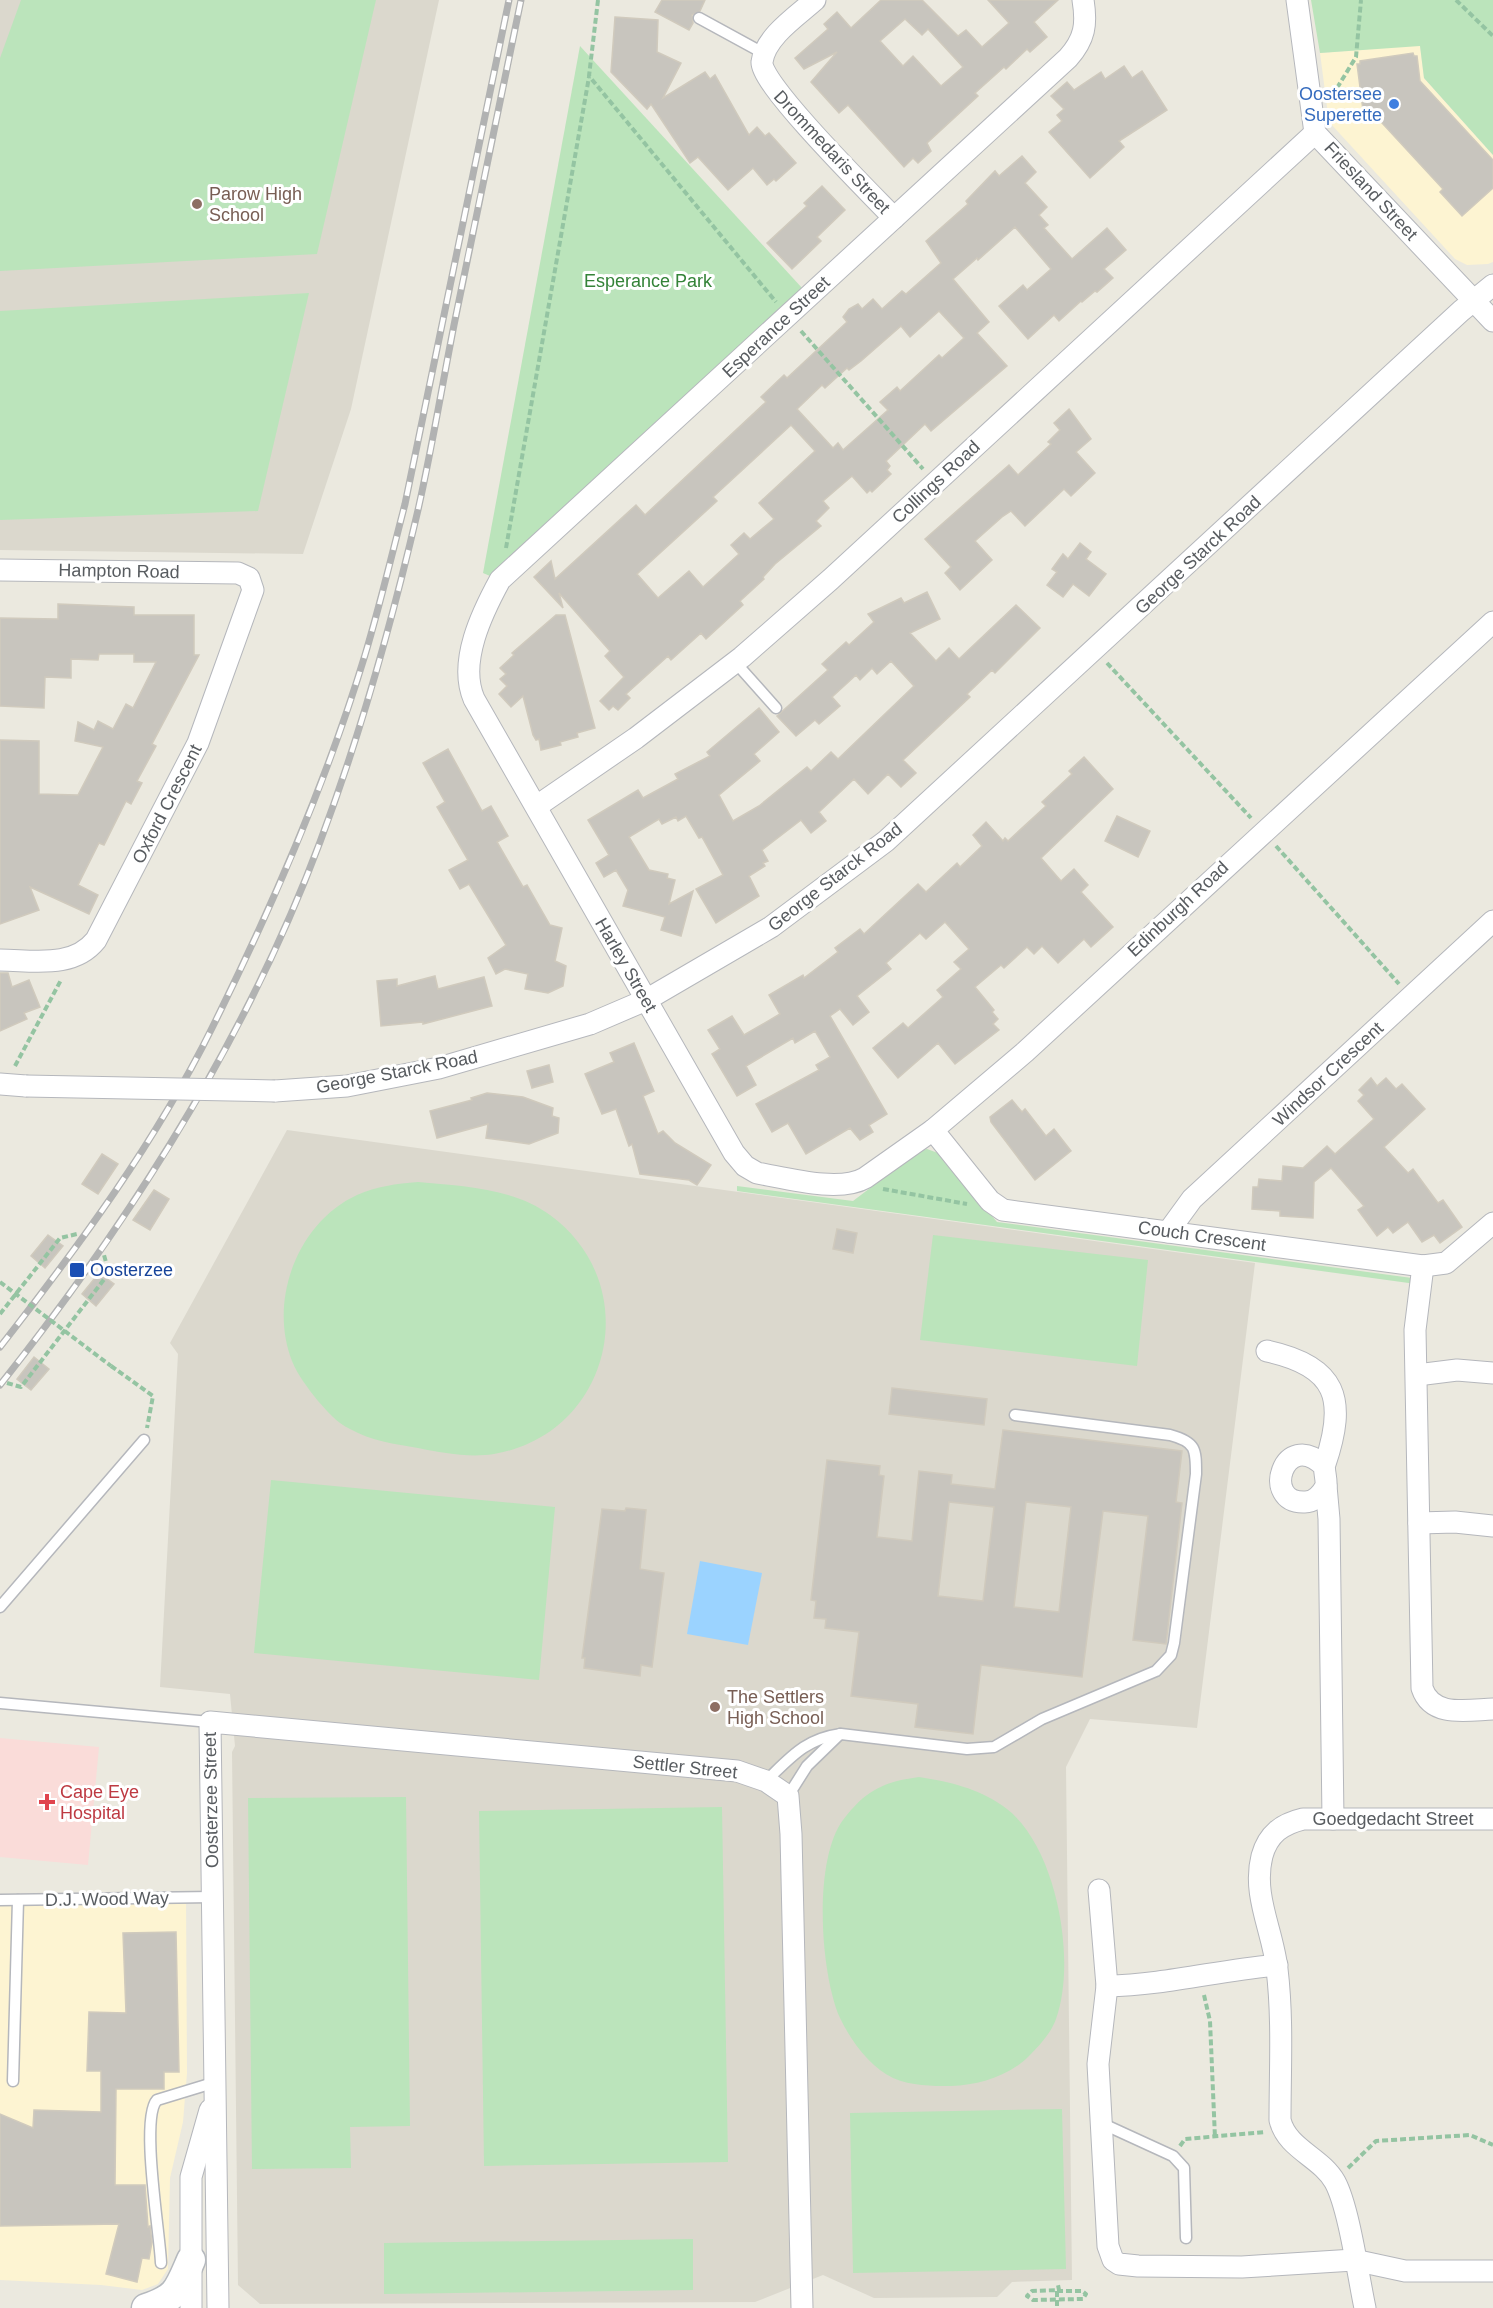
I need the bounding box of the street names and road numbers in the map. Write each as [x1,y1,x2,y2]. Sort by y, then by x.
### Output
street label: Drommedaris Street [770,86,894,218]
street label: Friesland Street [1320,138,1422,244]
street label: Esperance Street [718,272,834,382]
street label: Collings Road [888,436,984,528]
street label: George Starck Road [1131,492,1265,618]
street label: Hampton Road [58,560,180,582]
street label: Oxford Crescent [128,741,206,867]
street label: George Starck Road [764,819,906,935]
street label: Edinburgh Road [1124,857,1232,961]
street label: Harley Street [591,915,661,1015]
street label: Windsor Crescent [1269,1018,1387,1130]
street label: George Starck Road [315,1047,479,1097]
street label: Couch Crescent [1137,1217,1267,1255]
street label: Oosterzee Street [200,1732,222,1868]
street label: Settler Street [632,1752,738,1782]
street label: Goedgedacht Street [1312,1809,1474,1829]
street label: D.J. Wood Way [45,1888,169,1910]

